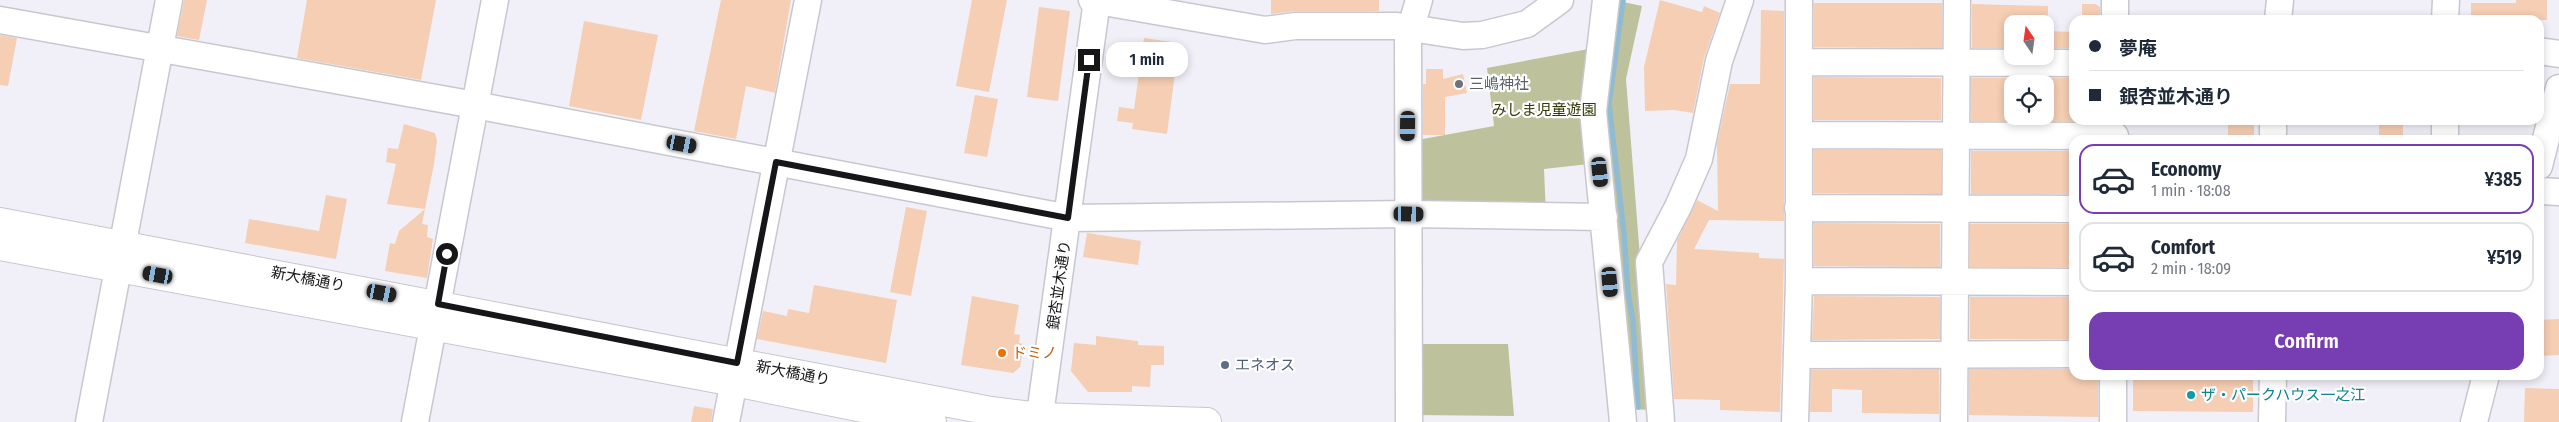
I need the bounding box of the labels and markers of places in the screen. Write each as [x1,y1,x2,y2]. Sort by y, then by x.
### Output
place label: 三嶋神社 [1469,75,1529,93]
marker: 三嶋神社 [1453,78,1465,90]
place label: ドミノ [1012,344,1057,362]
marker: ドミノ [996,347,1008,359]
place label: エネオス [1235,356,1295,374]
marker: エネオス [1219,359,1231,371]
place label: ザ・パークハウス一之江 [2201,386,2365,404]
marker: ザ・パークハウス一之江 [2185,389,2197,401]

